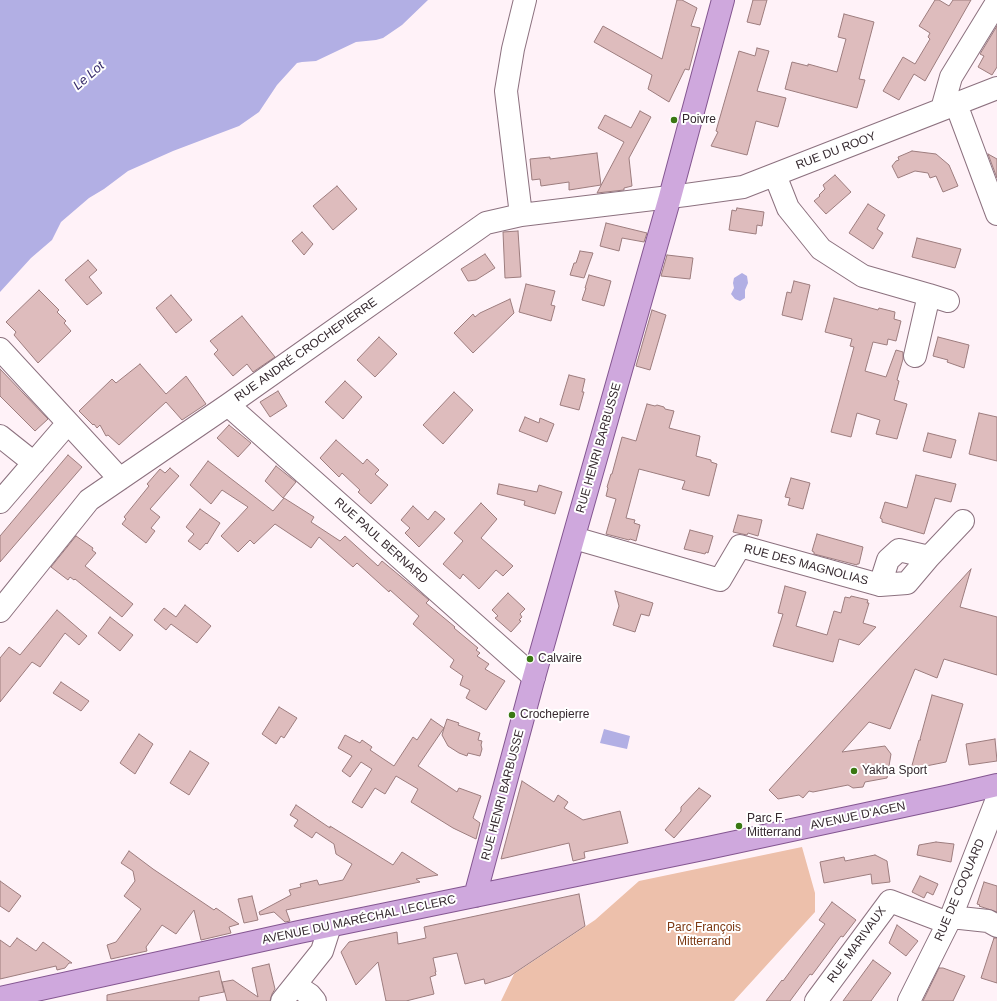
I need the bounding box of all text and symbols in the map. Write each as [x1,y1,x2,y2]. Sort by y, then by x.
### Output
water label: Le Lot [70,58,108,94]
place label: Poivre [682,113,716,127]
marker: Poivre [669,115,679,125]
street label: RUE DU ROOY [794,129,878,173]
street label: RUE ANDRÉ CROCHEPIERRE [232,295,380,405]
street label: RUE HENRI BARBUSSE [574,381,624,515]
street label: RUE PAUL BERNARD [331,495,431,587]
street label: RUE DES MAGNOLIAS [742,541,870,589]
place label: Calvaire [538,652,582,666]
marker: Calvaire [525,654,535,664]
place label: Crochepierre [520,708,589,722]
marker: Crochepierre [507,710,517,720]
street label: RUE HENRI BARBUSSE [479,728,527,862]
place label: Yakha Sport [862,764,927,778]
marker: Yakha Sport [849,766,859,776]
street label: AVENUE D'AGEN [809,799,907,833]
place label: Parc F. Mitterrand [747,812,801,840]
marker: Parc F. Mitterrand [734,821,744,831]
street label: RUE DE COQUARD [932,837,988,943]
street label: AVENUE DU MARÉCHAL LECLERC [261,892,457,948]
street label: RUE MARIVAUX [825,904,889,986]
park label: Parc François Mitterrand [667,921,741,949]

